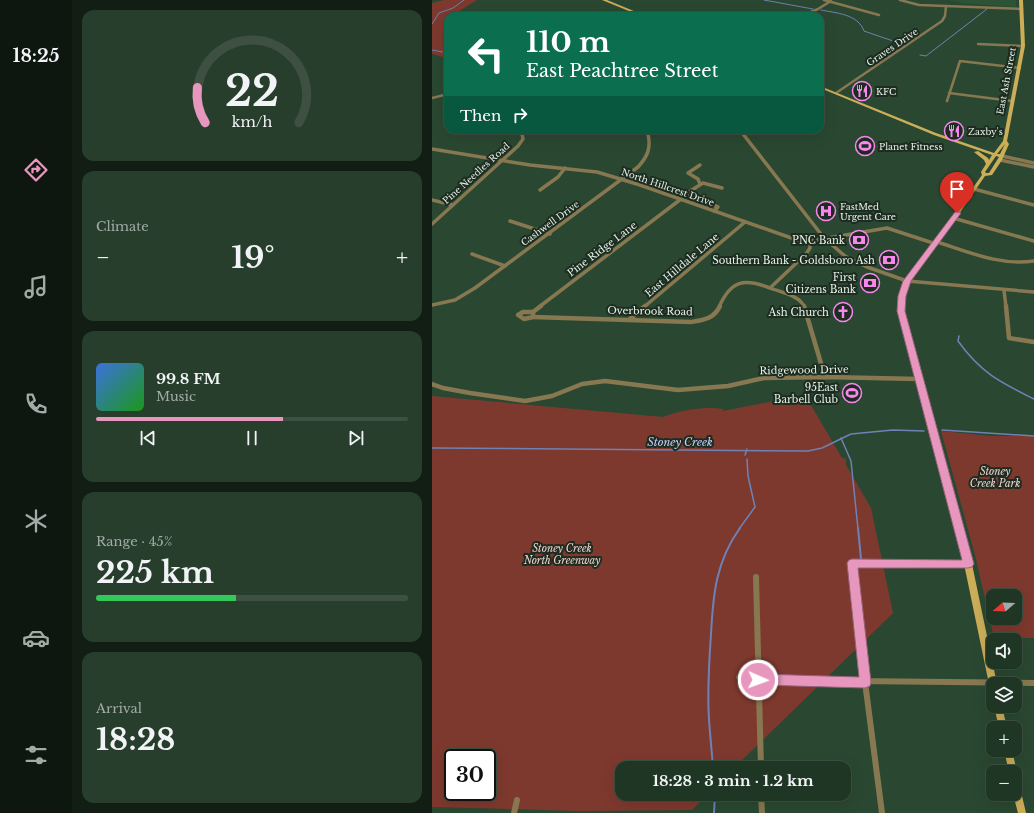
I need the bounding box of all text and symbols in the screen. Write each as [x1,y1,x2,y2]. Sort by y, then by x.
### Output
text: 110 m [526,25,610,60]
street label: Graves Drive [864,26,920,68]
icon: left [460,28,512,80]
text: 18:25 [13,45,59,67]
street label: East Ash Street [994,46,1018,115]
text: East Peachtree Street [526,60,718,82]
text: 22 [225,66,279,117]
restaurant icon: KFC [851,80,873,102]
place label: KFC [876,86,896,97]
icon: right [509,104,531,126]
text: Then [460,106,501,125]
text: km/h [232,113,272,131]
restaurant icon: Zaxby's [943,120,965,142]
place label: Zaxby's [968,126,1003,137]
sports icon: Planet Fitness [854,135,876,157]
street label: Pine Needles Road [440,140,512,206]
place label: Planet Fitness [879,141,942,152]
icon: directions [22,156,50,184]
street label: North Hillcrest Drive [620,166,716,208]
pin [940,172,974,213]
icon: arrive [946,178,968,200]
street label: Cashwell Drive [519,198,581,248]
hospital icon: FastMed Urgent Care [815,200,837,222]
place label: FastMed Urgent Care [840,201,896,222]
text: Climate [96,218,149,235]
street label: Pine Ridge Lane [565,218,640,279]
bank icon: PNC Bank [848,229,870,251]
street label: East Hilldale Lane [642,230,722,300]
place label: PNC Bank [792,234,846,247]
text: 19° [231,239,275,276]
text: − [96,244,110,271]
text: + [396,244,408,271]
bank icon: Southern Bank - Goldsboro Ash [878,249,900,271]
place label: Southern Bank - Goldsboro Ash [712,254,875,267]
place label: First Citizens Bank [786,271,857,296]
bank icon: First Citizens Bank [859,272,881,294]
icon: music [22,273,50,301]
church icon: Ash Church [832,301,854,323]
street label: Overbrook Road [607,304,693,318]
place label: Ash Church [767,306,829,319]
street label: Ridgewood Drive [759,363,849,377]
text: 99.8 FM [156,369,221,388]
place label: 95East Barbell Club [774,381,838,406]
sports icon: 95East Barbell Club [841,382,863,404]
text: Music [156,388,196,405]
icon: phone [22,390,50,418]
icon: previous [137,427,159,449]
icon: pause [241,427,263,449]
icon: next [345,427,367,449]
water label: Stoney Creek [647,435,713,449]
park label: Stoney Creek Park [970,465,1020,490]
icon: climate [22,507,50,535]
text: Range · 45% [96,533,172,550]
park label: Stoney Creek North Greenway [523,542,601,567]
text: 225 km [96,554,214,591]
north arrow [986,589,1022,625]
map controls [986,589,1022,801]
icon: car [22,624,50,652]
button: sound [986,633,1022,669]
position arrow [737,659,779,701]
button: layers [986,677,1022,713]
text: Arrival [96,700,142,717]
text: 18:28 [96,721,175,758]
button: + [986,721,1022,757]
icon: filters [22,741,50,769]
speed limit sign: 30 [444,749,496,801]
button: − [986,765,1022,801]
text: 18:28 · 3 min · 1.2 km [652,771,814,790]

